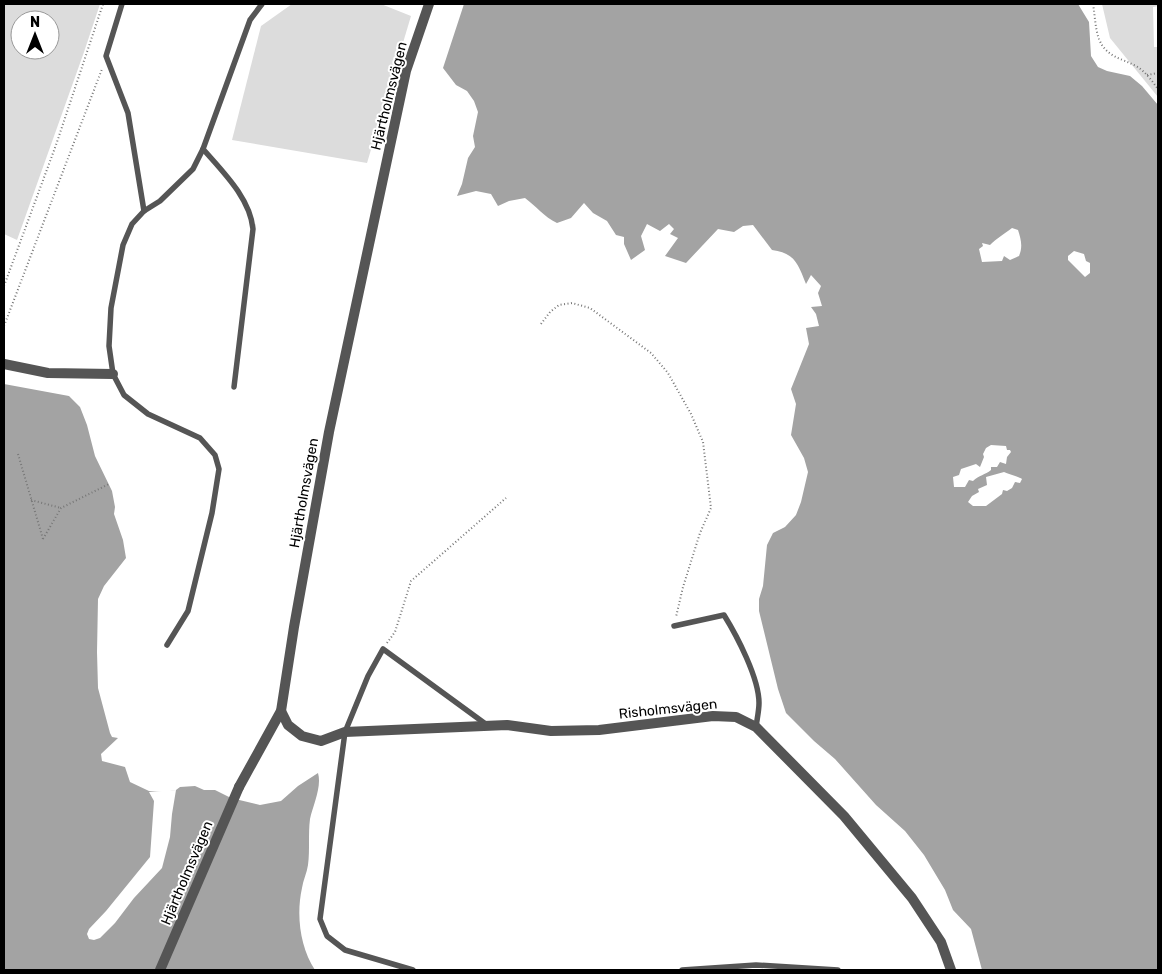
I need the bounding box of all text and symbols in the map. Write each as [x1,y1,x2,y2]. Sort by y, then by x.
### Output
north arrow [10,10,60,60]
text: N [30,14,40,31]
street label: Hjärtholmsvägen [367,40,411,152]
street label: Hjärtholmsvägen [286,437,322,549]
street label: Risholmsvägen [618,695,718,723]
street label: Hjärtholmsvägen [157,818,217,928]

